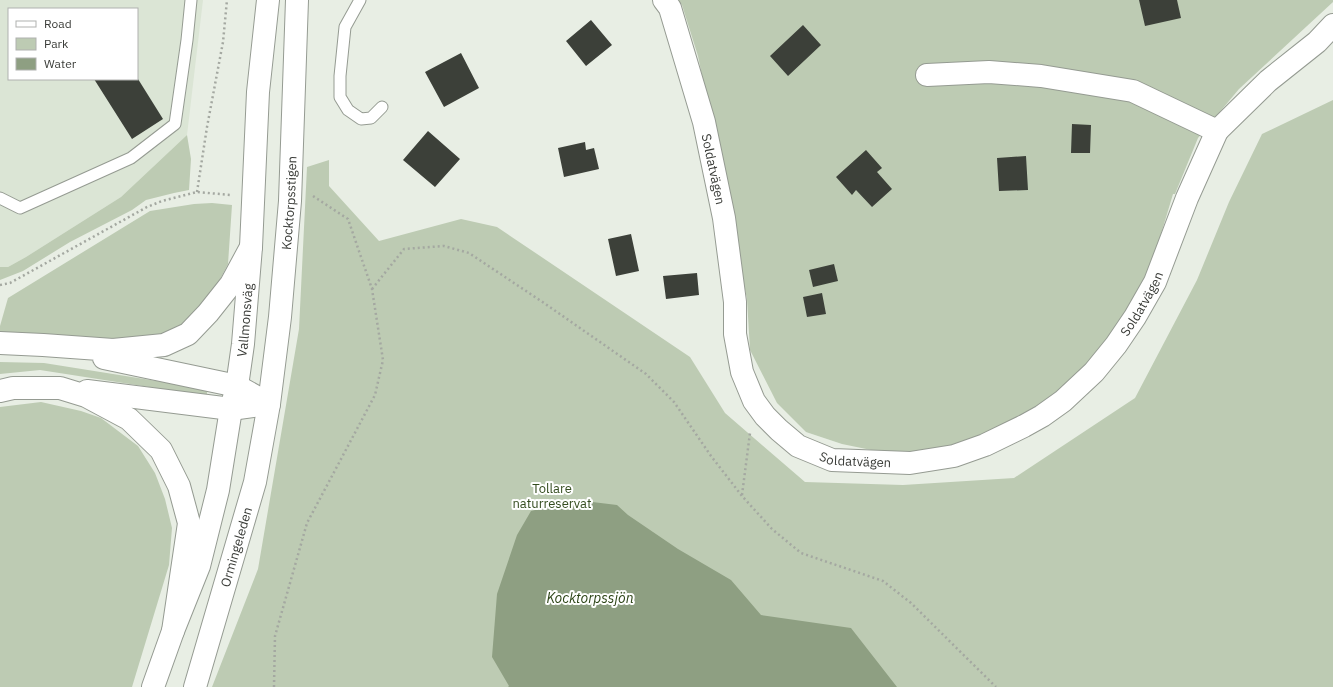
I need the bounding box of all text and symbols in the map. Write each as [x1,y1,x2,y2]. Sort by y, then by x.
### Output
legend [8,8,138,80]
text: Road [44,16,72,31]
text: Park [44,36,69,51]
text: Water [44,56,77,71]
street label: Soldatvägen [698,132,729,206]
street label: Kocktorpsstigen [277,156,300,251]
street label: Soldatvägen [1116,269,1167,339]
street label: Vallmonsväg [233,283,256,358]
street label: Soldatvägen [817,447,892,471]
park label: Tollare naturreservat [512,480,592,512]
street label: Ormingeleden [216,505,256,589]
water label: Kocktorpssjön [546,589,634,607]

